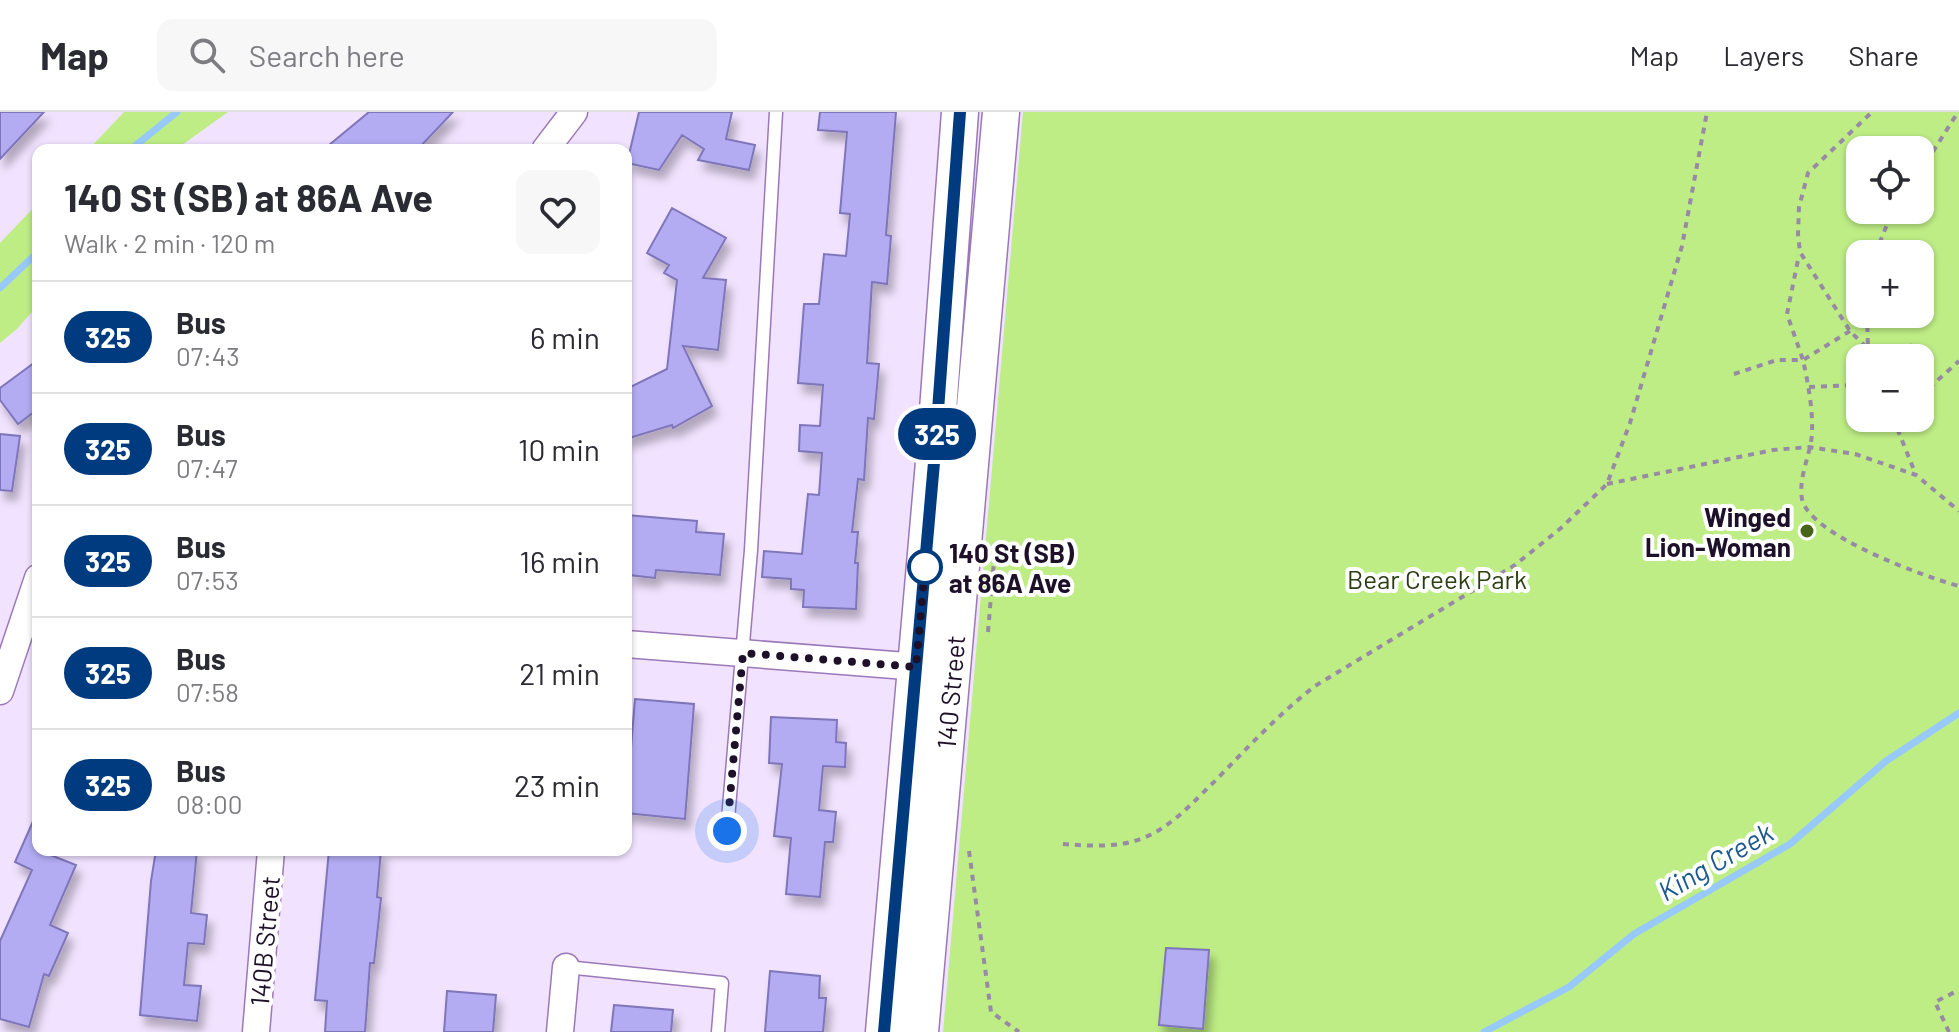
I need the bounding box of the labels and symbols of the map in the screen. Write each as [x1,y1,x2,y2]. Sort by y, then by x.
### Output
line badge: 325 [891,408,983,460]
place label: Winged Lion-Woman [1645,501,1791,562]
marker: Winged Lion-Woman [1798,522,1816,540]
place label: 140 St (SB) at 86A Ave [949,537,1075,598]
marker: 140 St (SB) at 86A Ave [908,550,942,584]
park label: Bear Creek Park [1347,563,1527,594]
street label: 140 Street [930,634,970,750]
your location [707,811,747,851]
water label: King Creek [1652,814,1779,907]
street label: 140B Street [243,875,285,1007]

